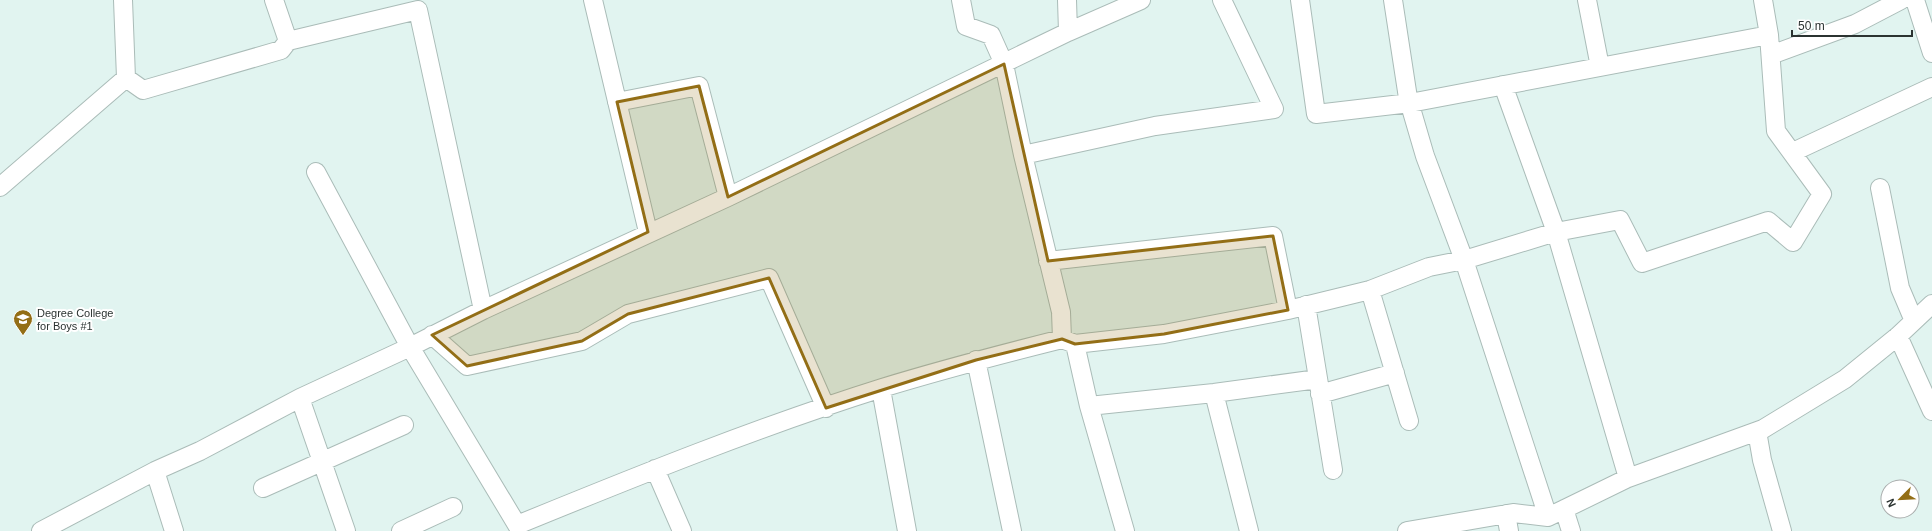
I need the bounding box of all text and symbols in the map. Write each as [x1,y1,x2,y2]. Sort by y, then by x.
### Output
scale bar [1792,12,1912,38]
text: 50 m [1798,19,1825,33]
place label: Degree College for Boys #1 [37,307,113,332]
school or university icon: Degree College for Boys #1 [12,308,34,336]
north arrow [1880,479,1920,519]
text: N [1884,497,1898,509]

